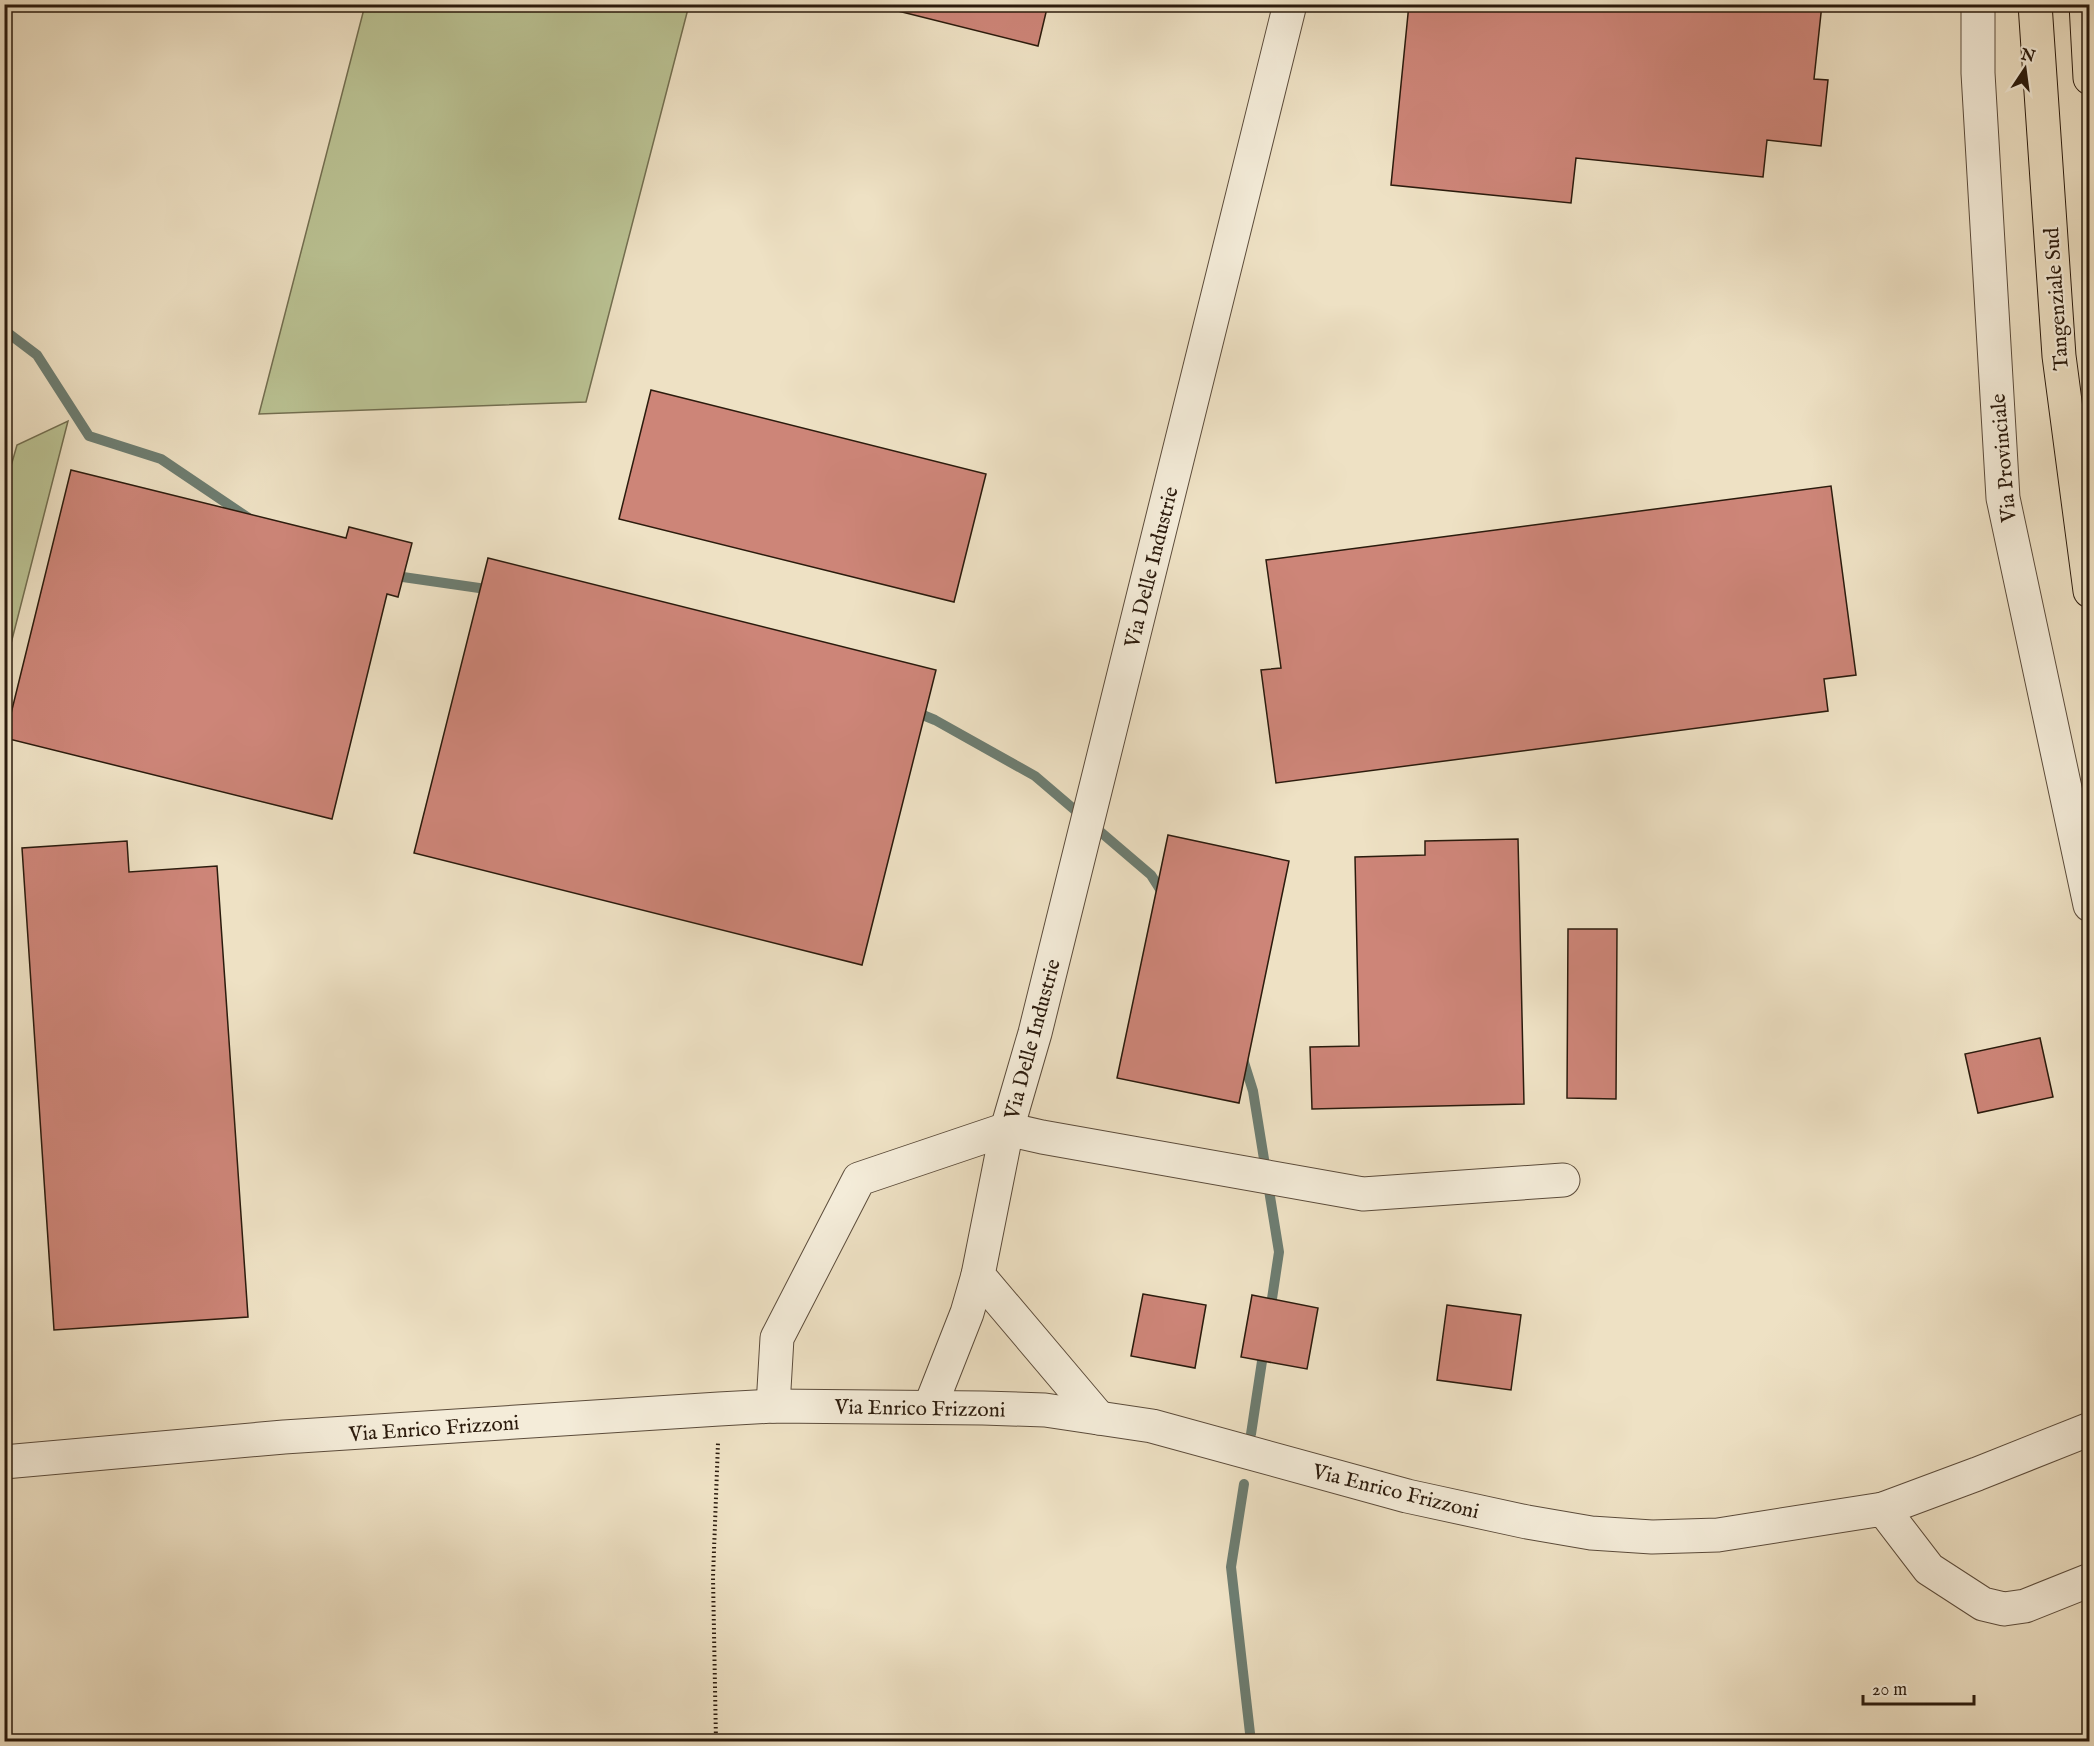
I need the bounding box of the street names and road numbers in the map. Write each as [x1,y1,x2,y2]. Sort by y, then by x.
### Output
street label: Tangenziale Sud [2039,226,2076,371]
street label: Via Provinciale [1985,392,2024,524]
street label: Via Delle Industrie [1119,484,1186,652]
street label: Via Delle Industrie [999,956,1068,1123]
street label: Via Enrico Frizzoni [833,1394,1006,1424]
street label: Via Enrico Frizzoni [347,1410,520,1449]
street label: Via Enrico Frizzoni [1309,1458,1482,1526]

